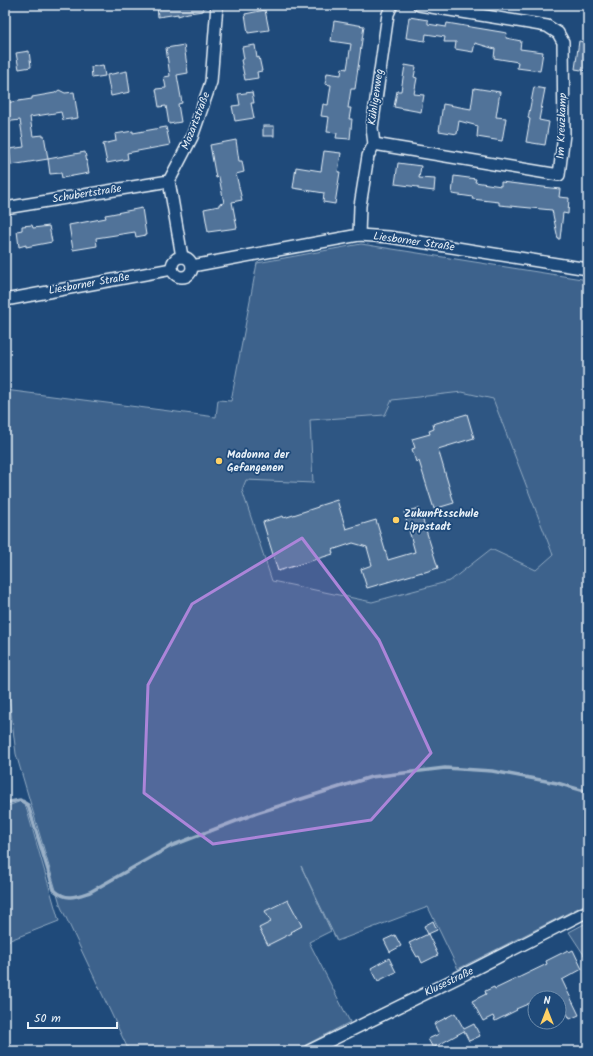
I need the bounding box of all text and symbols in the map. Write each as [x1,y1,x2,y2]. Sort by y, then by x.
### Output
street label: Kühligenweg [363,68,389,126]
street label: Mozartstraße [177,89,215,153]
street label: Im Kreuzkamp [552,92,572,159]
street label: Schubertstraße [51,180,123,208]
street label: Liesborner Straße [372,227,456,257]
street label: Liesborner Straße [47,268,131,300]
place label: Madonna der Gefangenen [227,446,290,477]
marker: Madonna der Gefangenen [214,456,224,466]
place label: Zukunftsschule Lippstadt [404,505,479,536]
marker: Zukunftsschule Lippstadt [391,515,401,525]
street label: Klusestraße [421,962,477,1002]
north arrow [527,990,567,1030]
text: N [544,992,551,1010]
scale bar [28,1004,117,1030]
text: 50 m [34,1009,61,1028]

